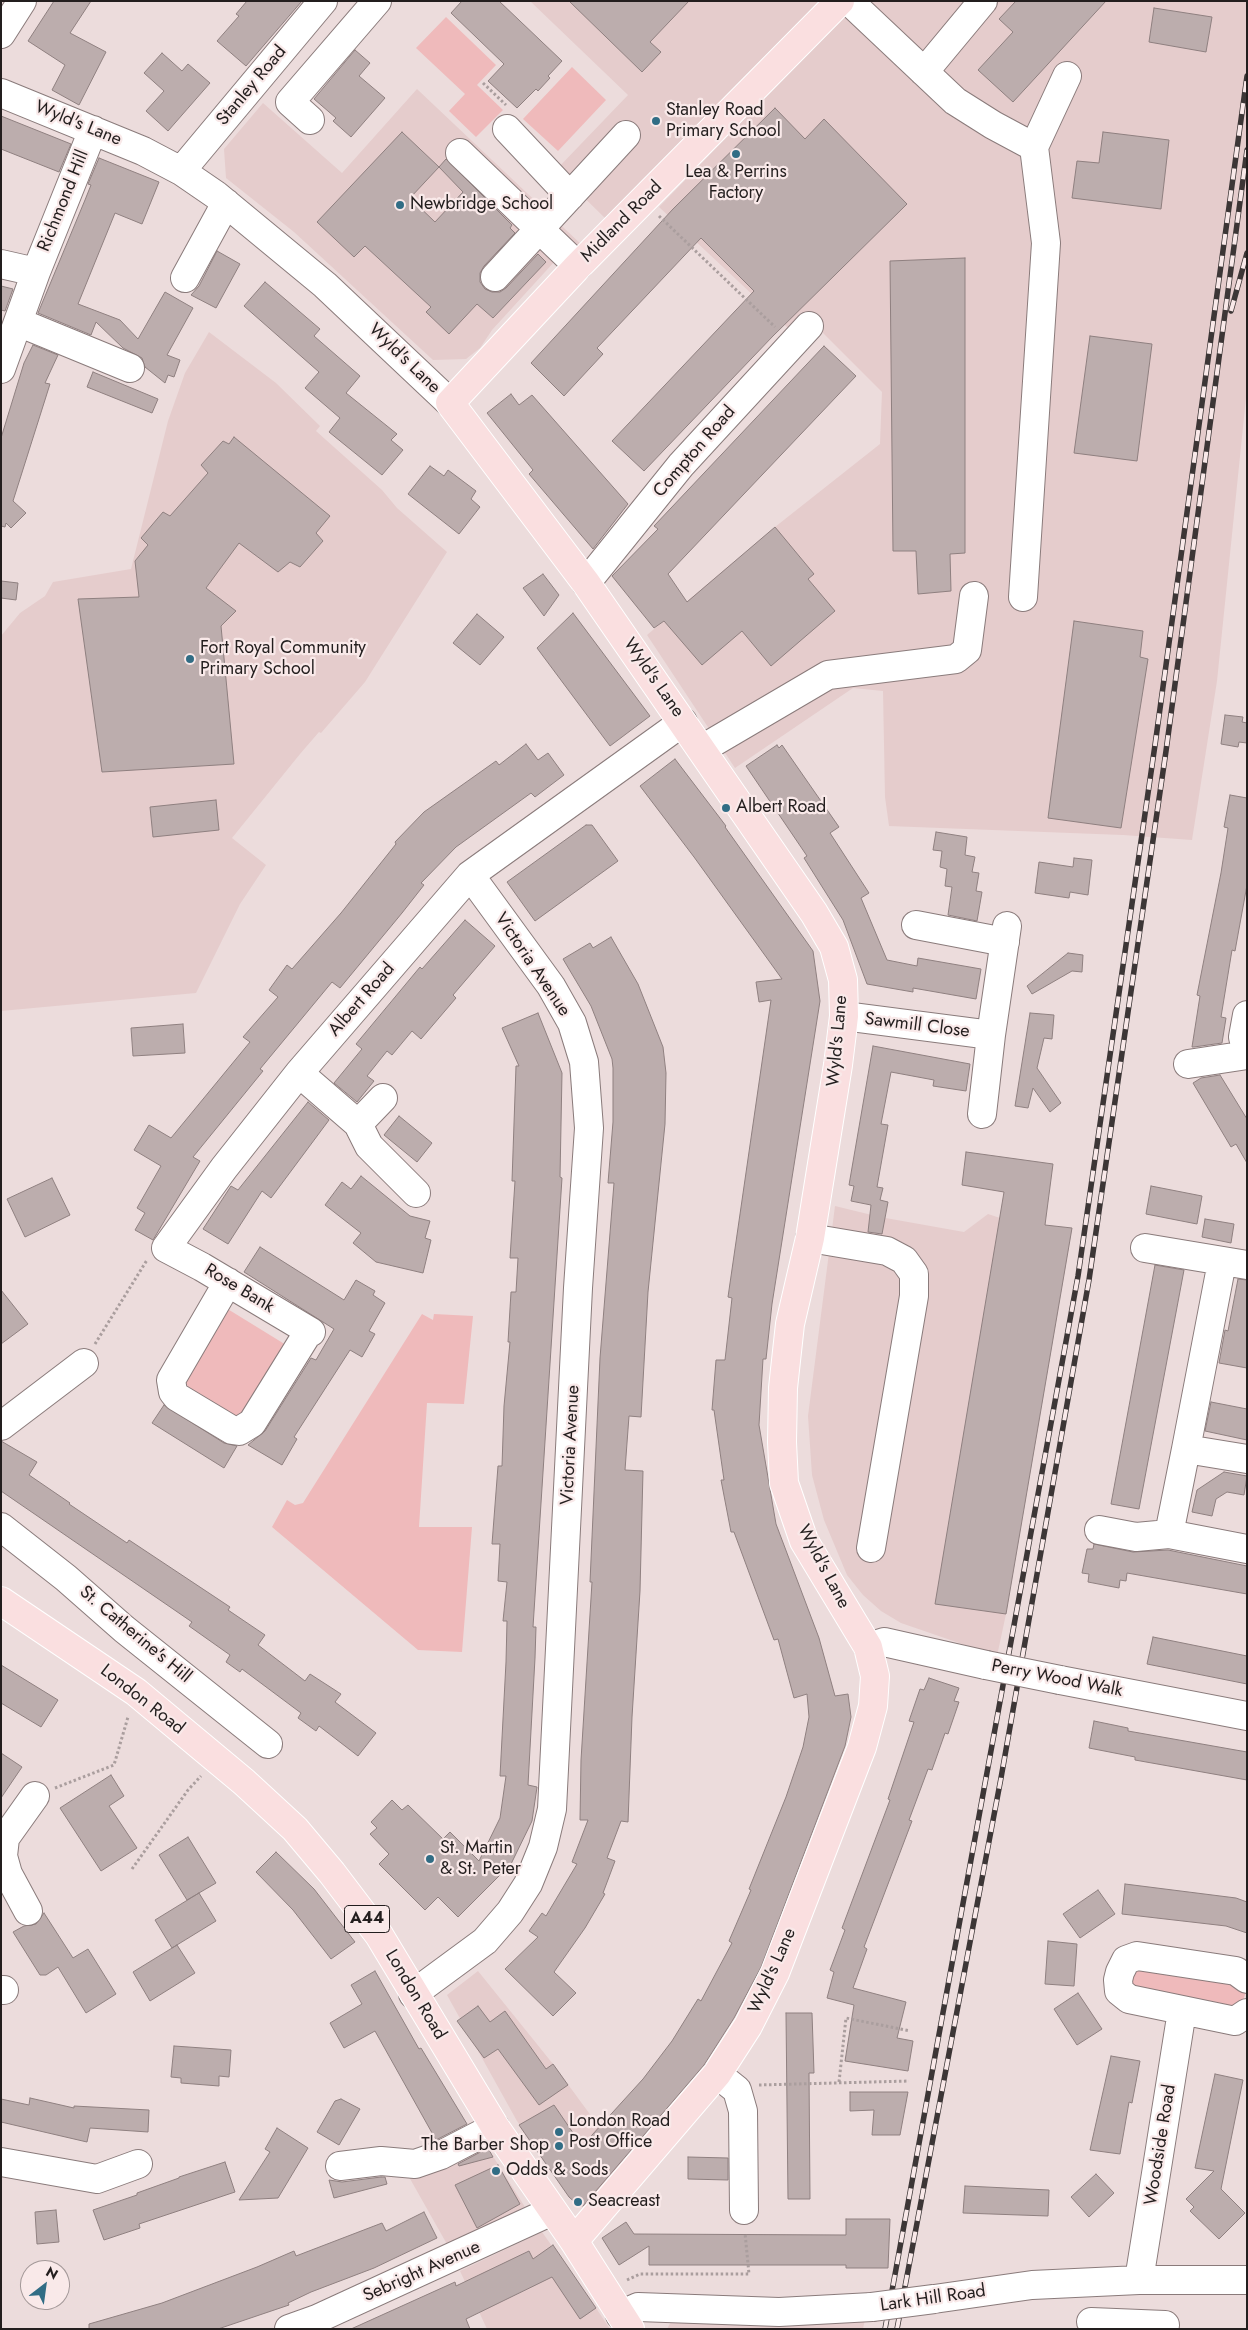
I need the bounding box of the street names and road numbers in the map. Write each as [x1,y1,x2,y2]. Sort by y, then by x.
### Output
street label: Stanley Road [212,42,292,130]
street label: Wyld's Lane [31,97,125,151]
street label: Richmond Hill [34,147,94,255]
street label: Midland Road [577,177,667,267]
street label: Wyld's Lane [364,319,444,399]
street label: Compton Road [649,402,741,502]
street label: Wyld's Lane [618,634,688,722]
street label: Victoria Avenue [489,909,575,1021]
street label: Albert Road [324,959,400,1041]
street label: Wyld's Lane [823,994,853,1088]
street label: Sawmill Close [863,1009,971,1043]
street label: Rose Bank [200,1260,278,1318]
street label: Victoria Avenue [557,1384,585,1506]
street label: Wyld's Lane [792,1521,854,1613]
street label: St. Catherine's Hill [74,1582,196,1688]
street label: Perry Wood Walk [990,1656,1124,1702]
street label: London Road [96,1660,188,1740]
road number: A44 [344,1906,390,1932]
street label: Wyld's Lane [745,1925,801,2017]
street label: London Road [380,1946,450,2044]
street label: Woodside Road [1141,2083,1181,2207]
street label: Sebright Avenue [360,2237,484,2307]
street label: Lark Hill Road [879,2281,987,2317]

